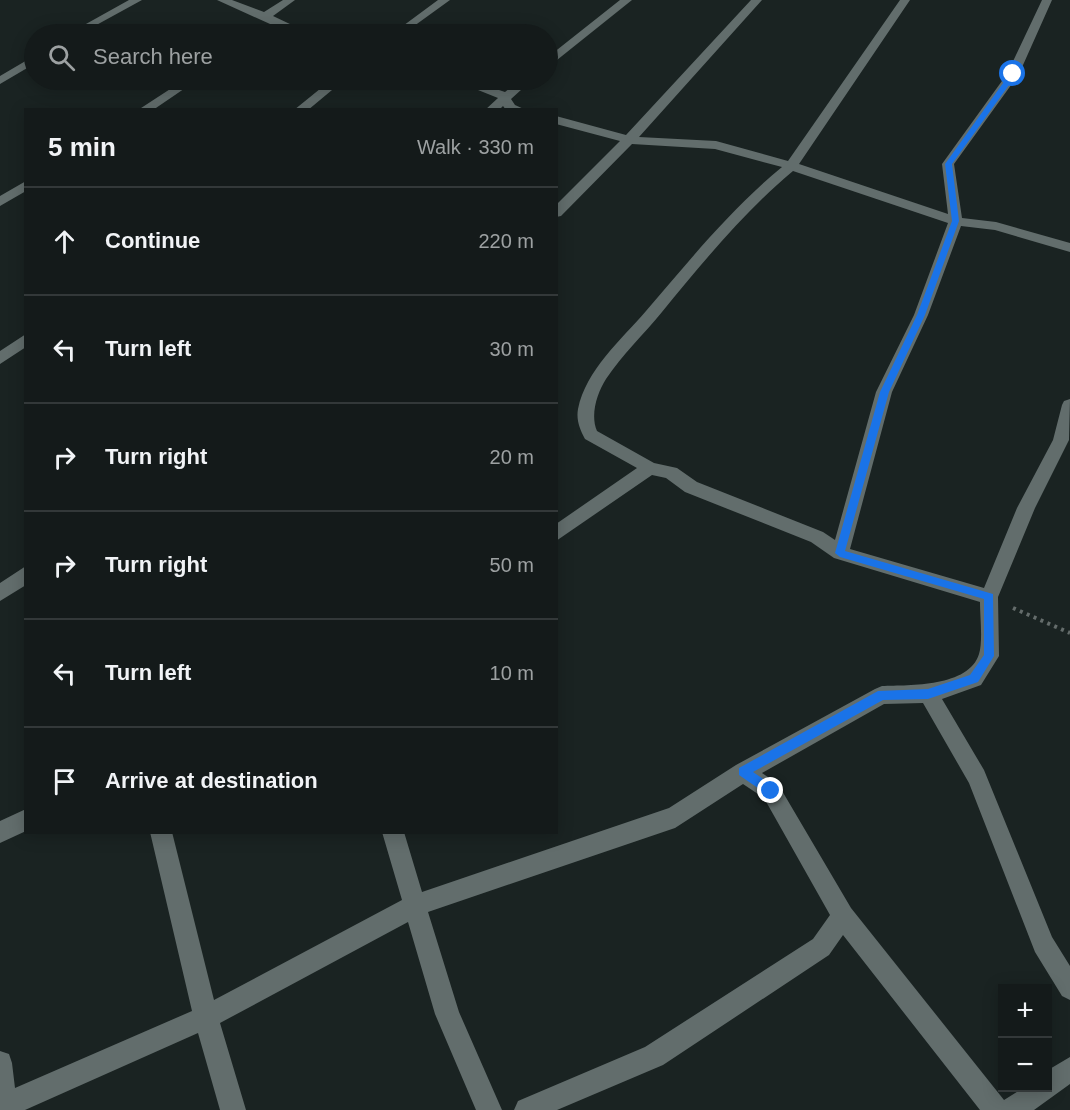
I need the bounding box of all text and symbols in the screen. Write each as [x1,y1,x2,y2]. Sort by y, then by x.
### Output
search box [24,24,558,90]
icon: search [45,41,78,74]
text: Search here [93,44,213,69]
route start [999,60,1025,86]
text: 5 min [48,132,116,162]
text: Walk · 330 m [417,136,534,158]
icon: ahead [48,225,81,258]
text: Continue [105,228,200,253]
text: 220 m [478,230,534,252]
icon: left [48,333,81,366]
text: Turn left [105,336,191,361]
text: 30 m [490,338,534,360]
icon: right [48,441,81,474]
text: Turn right [105,444,207,469]
text: 20 m [490,446,534,468]
icon: right [48,549,81,582]
text: Turn right [105,552,207,577]
text: 50 m [490,554,534,576]
icon: left [48,657,81,690]
text: Turn left [105,660,191,685]
text: 10 m [490,662,534,684]
icon: arrive [48,765,81,798]
text: Arrive at destination [105,768,318,793]
route end [757,777,783,803]
map controls [998,984,1052,1092]
button: + [998,984,1052,1038]
button: − [998,1038,1052,1092]

